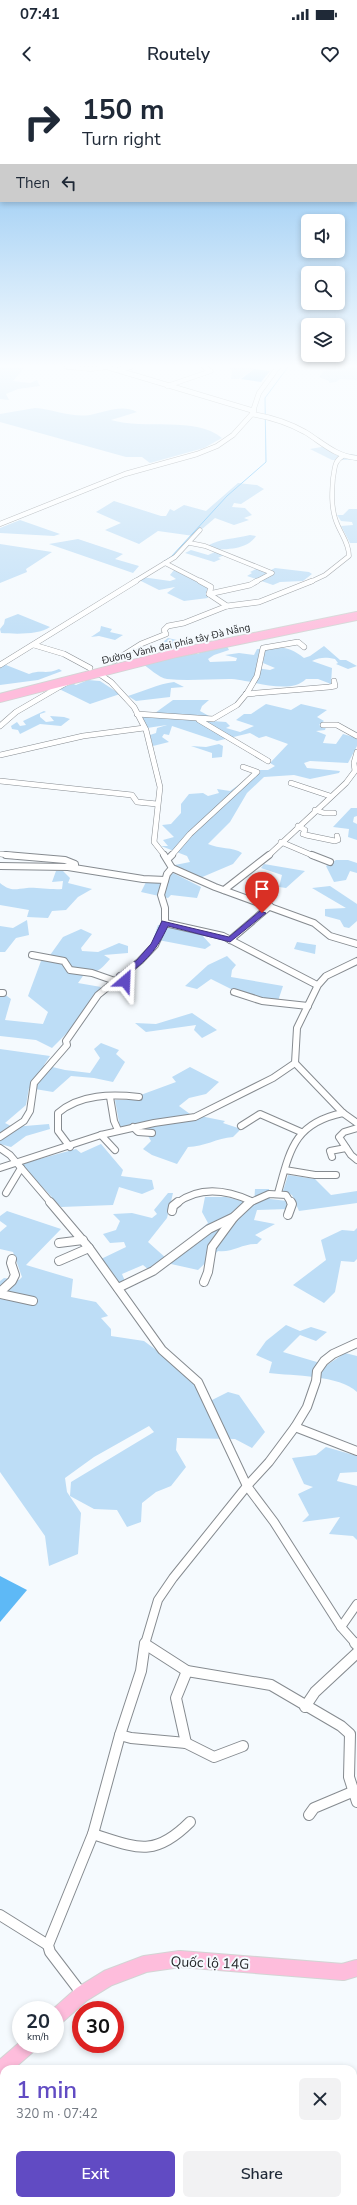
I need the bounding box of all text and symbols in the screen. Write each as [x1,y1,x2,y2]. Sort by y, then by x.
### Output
text: 07:41 [20,4,60,24]
text: Routely [147,42,210,66]
icon: back [16,43,38,65]
icon: heart [319,43,341,65]
text: 150 m [82,91,165,129]
icon: right [16,96,68,148]
text: Turn right [82,127,161,151]
icon: left [58,172,80,194]
text: Then [16,173,50,193]
map controls [301,214,345,362]
button: sound [301,214,345,258]
button: search [301,266,345,310]
button: layers [301,318,345,362]
street label: Đường Vành đai phía tây Đà Nẵng [99,620,252,668]
pin [245,872,279,913]
icon: arrive [251,878,273,900]
position arrow [104,960,146,1002]
street label: Quốc lộ 14G [170,1952,250,1974]
speed limit sign: 30 [72,2001,124,2053]
text: 20 [26,2008,50,2035]
text: km/h [27,2030,49,2044]
text: 1 min [16,2074,77,2106]
button: close [299,2078,341,2120]
text: 320 m · 07:42 [16,2105,98,2123]
button: Exit [16,2151,175,2197]
button: Share [183,2151,341,2197]

